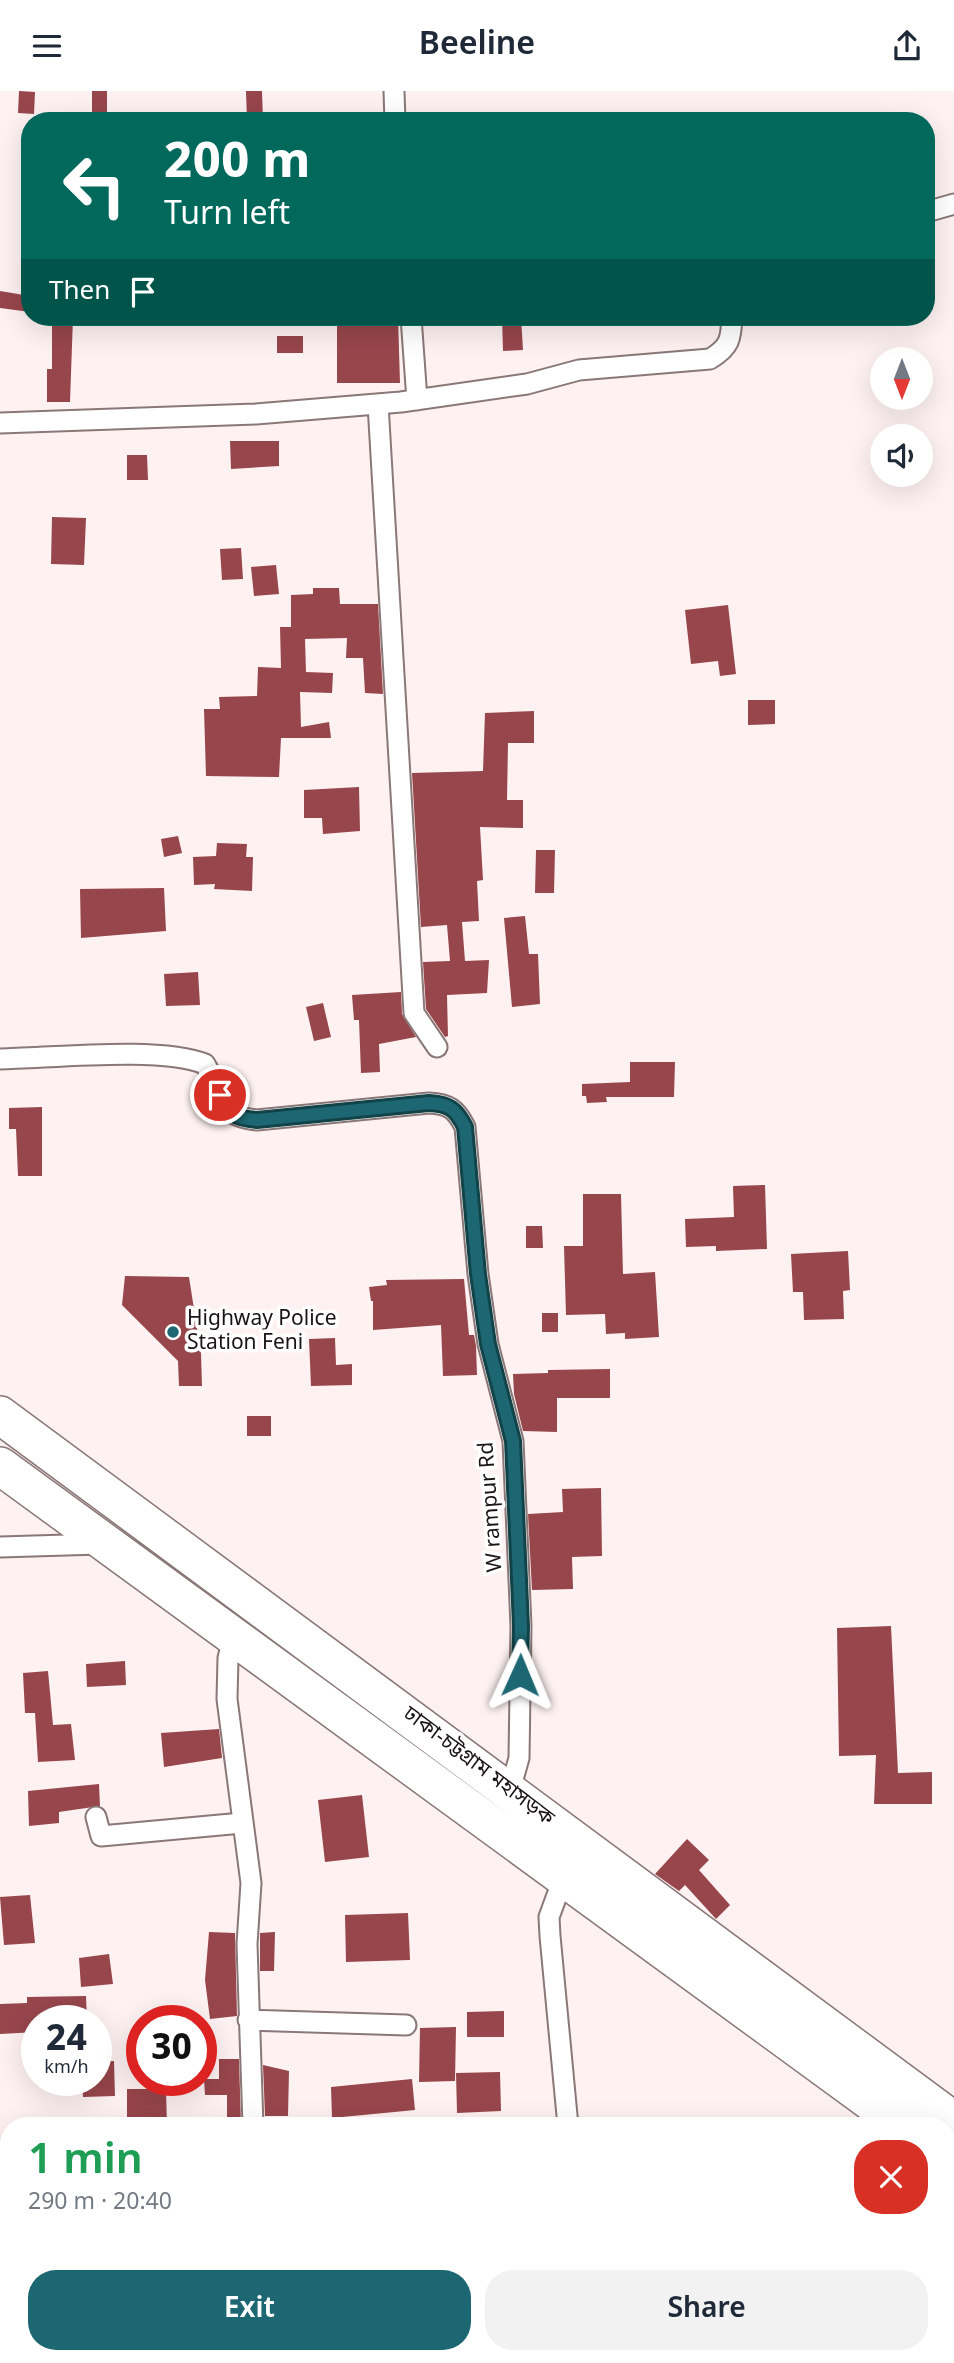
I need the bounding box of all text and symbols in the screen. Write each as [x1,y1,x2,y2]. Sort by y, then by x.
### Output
text: Beeline [419,25,535,67]
icon: menu [28,27,66,65]
icon: share [888,27,926,65]
text: 200 m [164,132,310,197]
icon: left [49,140,140,231]
text: Turn left [164,195,290,237]
icon: arrive [124,273,162,311]
text: Then [49,275,110,310]
north arrow [870,347,933,409]
map controls [870,347,933,487]
button: sound [870,424,933,487]
pin [190,1065,250,1125]
icon: arrive [201,1076,239,1114]
place label: Highway Police Station Feni [187,1306,337,1358]
marker: Highway Police Station Feni [165,1324,181,1340]
street label: W rampur Rd [473,1441,511,1573]
position arrow [483,1638,557,1712]
street label: ঢাকা-চট্টগ্রাম মহাসড়ক [396,1700,560,1834]
speed limit sign: 30 [126,2005,217,2096]
text: 24 [46,2018,87,2064]
text: km/h [44,2056,89,2080]
text: 1 min [28,2134,143,2190]
button: close [854,2140,928,2214]
text: 290 m · 20:40 [28,2188,172,2218]
button: Exit [28,2270,471,2350]
button: Share [485,2270,928,2350]

